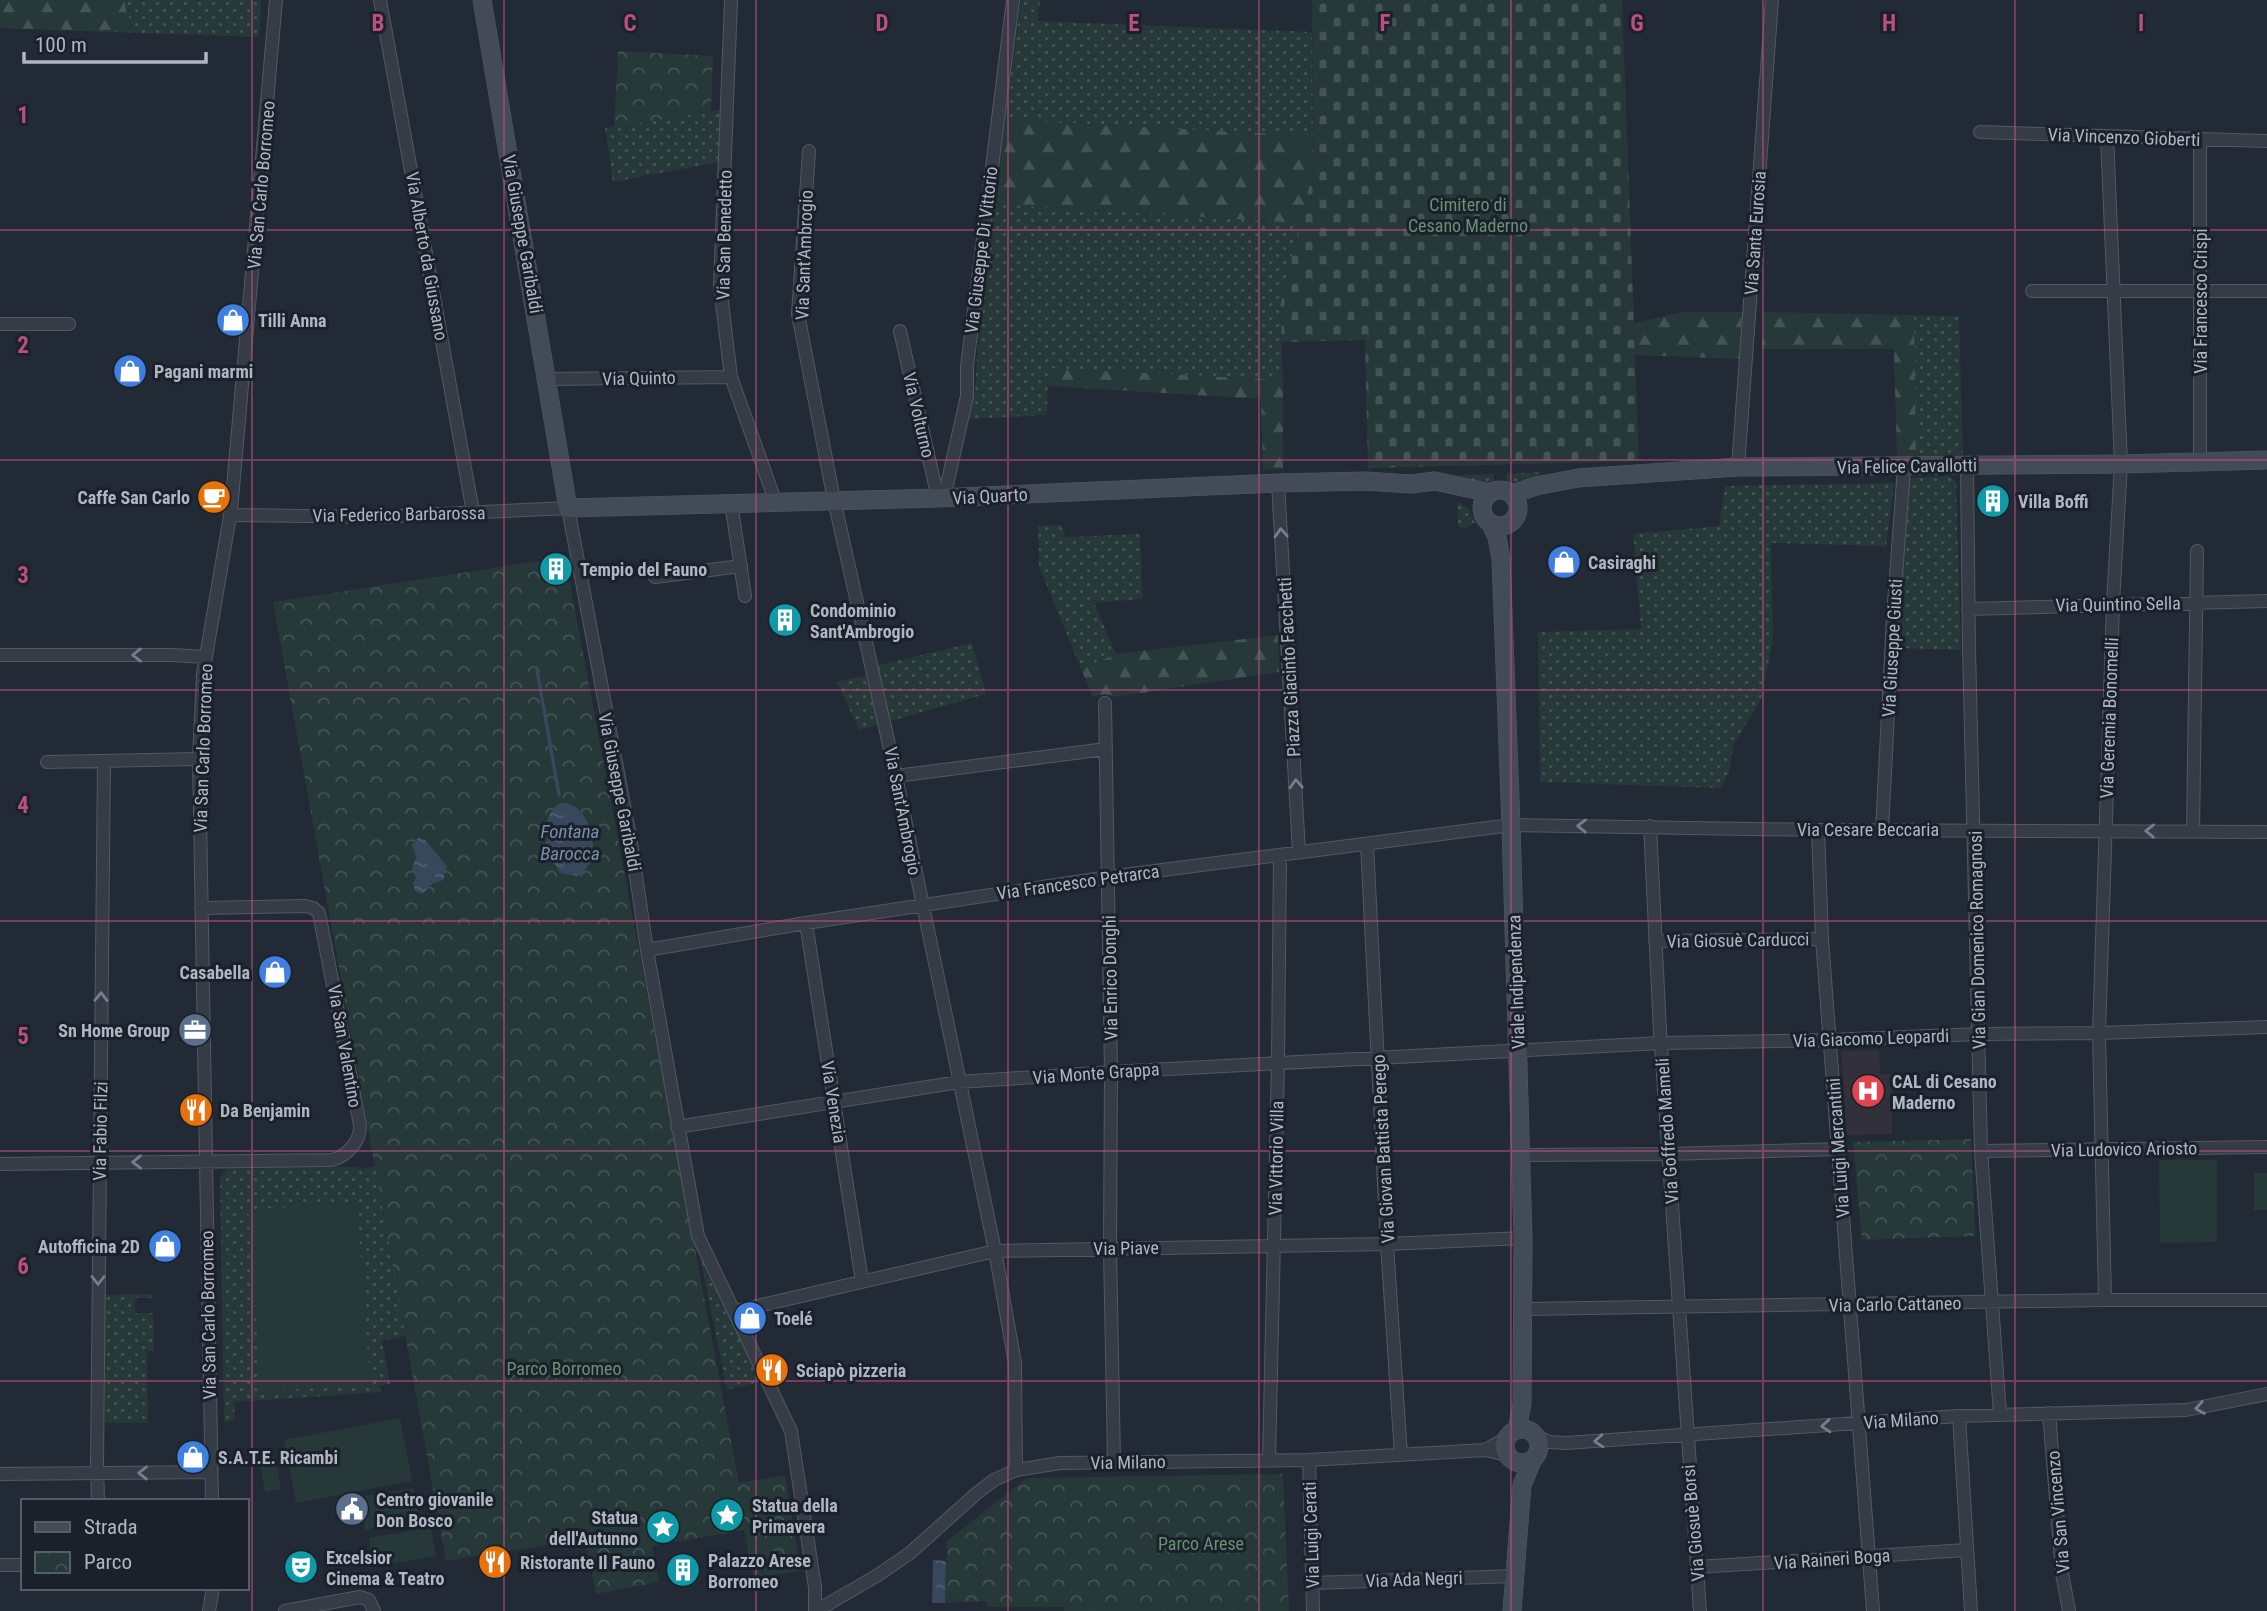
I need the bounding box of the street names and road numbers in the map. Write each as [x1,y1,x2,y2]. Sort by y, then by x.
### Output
street label: Via San Carlo Borromeo [243,100,279,270]
street label: Via Vincenzo Gioberti [2047,124,2201,150]
street label: Via Giuseppe Garibaldi [499,153,547,315]
street label: Via Giuseppe Di Vittorio [960,165,1002,335]
street label: Via Alberto da Giussano [402,170,452,342]
street label: Via San Benedetto [712,170,736,300]
street label: Via Santa Eurosia [1740,170,1770,296]
street label: Via Sant'Ambrogio [791,190,817,320]
street label: Via Francesco Crispi [2190,228,2211,374]
street label: Via Quinto [602,367,676,389]
street label: Via Volturno [899,370,939,460]
street label: Via Felice Cavallotti [1837,454,1977,478]
street label: Via Quarto [952,484,1028,508]
street label: Via Federico Barbarossa [312,502,486,526]
street label: Piazza Giacinto Facchetti [1274,577,1304,757]
street label: Via Giuseppe Giusti [1878,578,1906,718]
street label: Via Quintino Sella [2055,592,2181,616]
street label: Via Geremia Bonomelli [2096,637,2122,799]
street label: Via San Carlo Borromeo [190,663,216,833]
street label: Via Giuseppe Garibaldi [594,711,646,873]
street label: Via Sant'Ambrogio [880,745,926,877]
street label: Via Cesare Beccaria [1797,819,1939,840]
street label: Via Gian Domenico Romagnosi [1965,831,1989,1049]
street label: Via Francesco Petrarca [995,860,1161,904]
street label: Viale Indipendenza [1503,914,1529,1050]
street label: Via Enrico Donghi [1098,915,1122,1041]
street label: Via Giosuè Carducci [1666,928,1810,952]
street label: Via San Valentino [324,983,366,1109]
street label: Via Giacomo Leopardi [1793,1025,1949,1051]
street label: Via Giovan Battista Perego [1368,1054,1398,1244]
street label: Via Goffredo Mameli [1651,1057,1683,1205]
street label: Via Monte Grappa [1032,1058,1160,1088]
street label: Via Venezia [817,1059,851,1145]
street label: Via Luigi Mercantini [1823,1077,1853,1219]
street label: Via Fabio Filzi [89,1081,111,1181]
street label: Via Vittorio Villa [1265,1101,1287,1215]
street label: Via Ludovico Ariosto [2051,1137,2197,1161]
street label: Via San Carlo Borromeo [196,1230,220,1400]
street label: Via Piave [1093,1237,1159,1259]
street label: Via Carlo Cattaneo [1828,1292,1962,1316]
street label: Via Milano [1863,1407,1939,1433]
street label: Via San Vincenzo [2042,1450,2074,1574]
street label: Via Milano [1090,1451,1166,1473]
street label: Via Giosuè Borsi [1677,1464,1709,1582]
street label: Via Luigi Cerati [1299,1481,1323,1589]
street label: Via Raineri Boga [1773,1544,1891,1574]
street label: Via Ada Negri [1365,1567,1463,1591]

